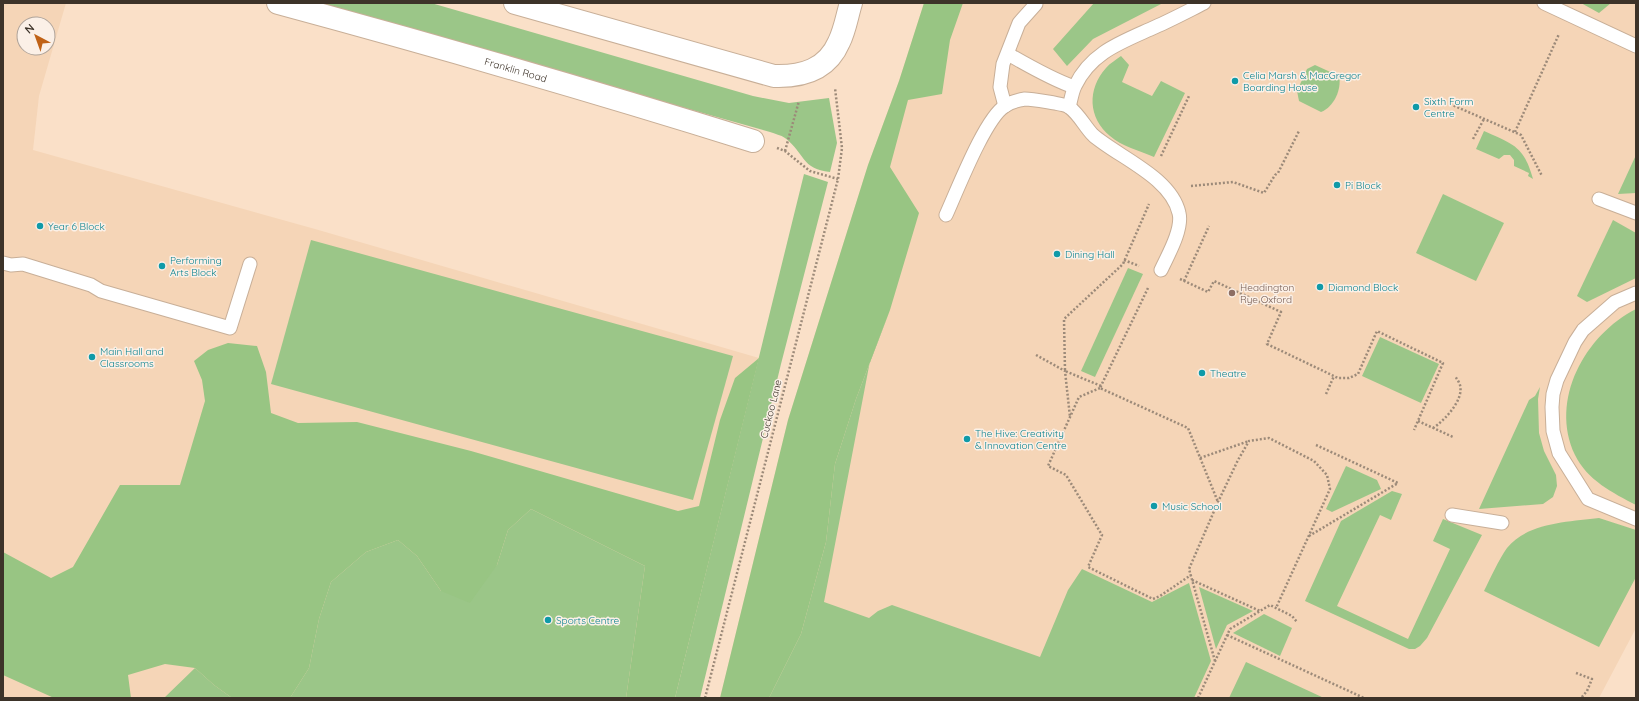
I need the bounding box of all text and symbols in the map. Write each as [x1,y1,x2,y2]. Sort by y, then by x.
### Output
north arrow [16,16,56,56]
text: N [22,21,37,36]
street label: Franklin Road [483,54,549,85]
place label: Celia Marsh & MacGregor Boarding House [1243,69,1361,94]
marker: Celia Marsh & MacGregor Boarding House [1230,76,1240,86]
place label: Sixth Form Centre [1424,95,1473,120]
marker: Sixth Form Centre [1411,102,1421,112]
place label: Pi Block [1345,179,1381,192]
marker: Pi Block [1332,180,1342,190]
place label: Year 6 Block [48,220,105,233]
marker: Year 6 Block [35,221,45,231]
place label: Dining Hall [1065,248,1115,261]
marker: Dining Hall [1052,249,1062,259]
place label: Performing Arts Block [170,254,222,279]
marker: Performing Arts Block [157,261,167,271]
place label: Headington Rye Oxford [1240,281,1294,306]
place label: Diamond Block [1328,281,1398,294]
marker: Diamond Block [1315,282,1325,292]
marker: Headington Rye Oxford [1227,288,1237,298]
place label: Main Hall and Classrooms [100,345,163,370]
marker: Main Hall and Classrooms [87,352,97,362]
place label: Theatre [1210,367,1246,380]
marker: Theatre [1197,368,1207,378]
street label: Cuckoo Lane [757,378,785,440]
place label: The Hive: Creativity & Innovation Centre [975,427,1067,452]
marker: The Hive: Creativity & Innovation Centre [962,434,972,444]
place label: Music School [1162,500,1222,513]
marker: Music School [1149,501,1159,511]
place label: Sports Centre [556,614,620,627]
marker: Sports Centre [543,615,553,625]

